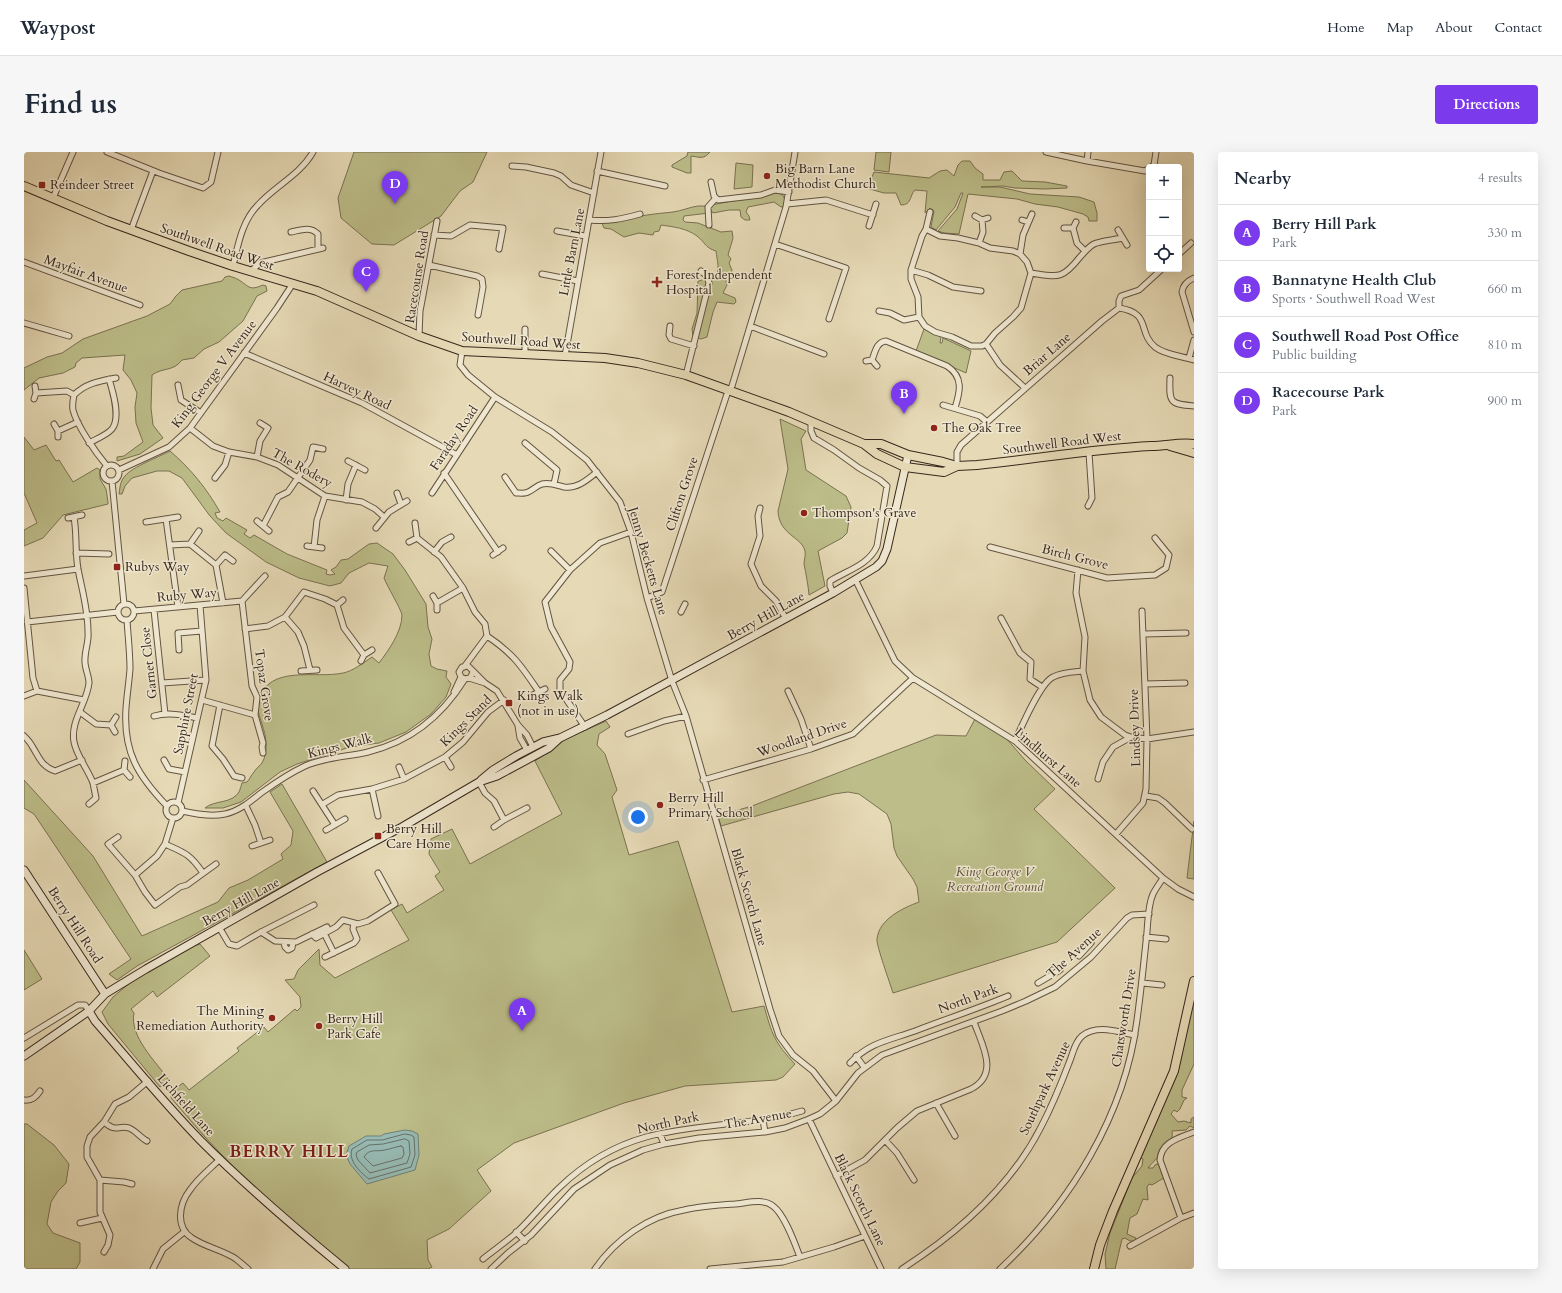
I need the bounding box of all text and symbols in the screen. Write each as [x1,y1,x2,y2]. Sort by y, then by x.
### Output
text: Waypost [20,15,95,41]
text: Home [1327,18,1365,37]
text: Map [1387,18,1413,37]
text: About [1435,18,1472,37]
text: Contact [1494,18,1542,37]
text: Find us [24,85,117,123]
button: Directions [1435,85,1538,124]
place label: Big Barn Lane Methodist Church [775,160,876,193]
map controls [1146,164,1182,272]
button: + [1146,164,1182,200]
text: Nearby [1234,167,1291,190]
text: 4 results [1478,169,1522,187]
pin: D [382,171,408,204]
marker: Big Barn Lane Methodist Church [762,171,772,181]
place label: Reindeer Street [50,176,134,194]
marker: Reindeer Street [37,180,47,190]
button: − [1146,200,1182,236]
street label: Little Barn Lane [555,206,589,298]
text: Berry Hill Park [1272,214,1377,234]
street label: Southwell Road West [158,219,276,275]
text: A [1242,224,1252,242]
text: 330 m [1488,224,1522,242]
street label: Racecourse Road [401,229,433,325]
text: Park [1272,234,1297,252]
button: locate [1146,236,1182,272]
street label: Mayfair Avenue [41,250,131,298]
pin: C [353,259,379,292]
place label: Forest Independent Hospital [666,266,772,299]
text: Bannatyne Health Club [1272,270,1436,290]
marker: Forest Independent Hospital [651,276,663,288]
text: B [1242,280,1252,298]
text: 660 m [1488,280,1522,298]
text: Sports · Southwell Road West [1272,290,1435,308]
street label: King George V Avenue [167,316,261,432]
text: Southwell Road Post Office [1272,326,1459,346]
street label: Southwell Road West [461,328,581,354]
street label: Briar Lane [1019,328,1075,380]
text: C [1242,336,1252,354]
text: 810 m [1488,336,1522,354]
text: Public building [1272,346,1357,364]
street label: Harvey Road [320,367,394,415]
pin: B [891,381,917,414]
text: Racecourse Park [1272,382,1385,402]
text: D [1241,392,1253,410]
text: 900 m [1488,392,1522,410]
street label: Faraday Road [426,402,482,474]
text: Park [1272,402,1297,420]
place label: The Oak Tree [942,419,1022,437]
marker: The Oak Tree [929,423,939,433]
street label: Southwell Road West [1002,427,1122,459]
street label: The Rodery [269,444,336,492]
street label: Clifton Grove [661,454,703,534]
street label: Jenny Becketts Lane [623,503,672,617]
place label: Thompson's Grave [812,504,916,522]
marker: Thompson's Grave [799,508,809,518]
street label: Birch Grove [1040,540,1110,574]
place label: Rubys Way [125,558,190,576]
marker: Rubys Way [112,562,122,572]
street label: Ruby Way [156,583,218,607]
street label: Berry Hill Lane [724,587,808,645]
street label: Garnet Close [136,626,162,700]
street label: Topaz Grove [250,648,278,722]
street label: Sapphire Street [169,672,203,756]
place label: Kings Walk (not in use) [517,687,583,720]
street label: Lindsey Drive [1125,689,1145,767]
street label: Kings Stand [436,691,496,751]
marker: Kings Walk (not in use) [504,698,514,708]
street label: Woodland Drive [754,714,849,762]
street label: Lindhurst Lane [1011,724,1086,792]
street label: Kings Walk [306,729,374,763]
place label: Berry Hill Primary School [668,789,753,822]
marker: Berry Hill Primary School [655,800,665,810]
your location [628,807,648,827]
place label: Berry Hill Care Home [386,820,451,853]
marker: Berry Hill Care Home [373,831,383,841]
street label: Black Scotch Lane [726,846,772,948]
park label: King George V Recreation Ground [947,863,1044,896]
street label: Berry Hill Lane [199,873,283,931]
street label: Berry Hill Road [44,883,106,967]
street label: The Avenue [1043,923,1105,983]
street label: Chatsworth Drive [1107,967,1141,1069]
street label: North Park [936,980,1001,1018]
pin: A [509,998,535,1031]
place label: The Mining Remediation Authority [136,1002,265,1035]
place label: Berry Hill Park Cafe [327,1010,383,1043]
marker: The Mining Remediation Authority [267,1013,277,1023]
marker: Berry Hill Park Cafe [314,1021,324,1031]
street label: Southpark Avenue [1015,1038,1075,1138]
street label: Lichfield Lane [153,1070,219,1140]
street label: The Avenue [723,1104,793,1134]
street label: North Park [636,1108,701,1138]
district label: BERRY HILL [229,1140,349,1163]
street label: Black Scotch Lane [830,1151,890,1249]

